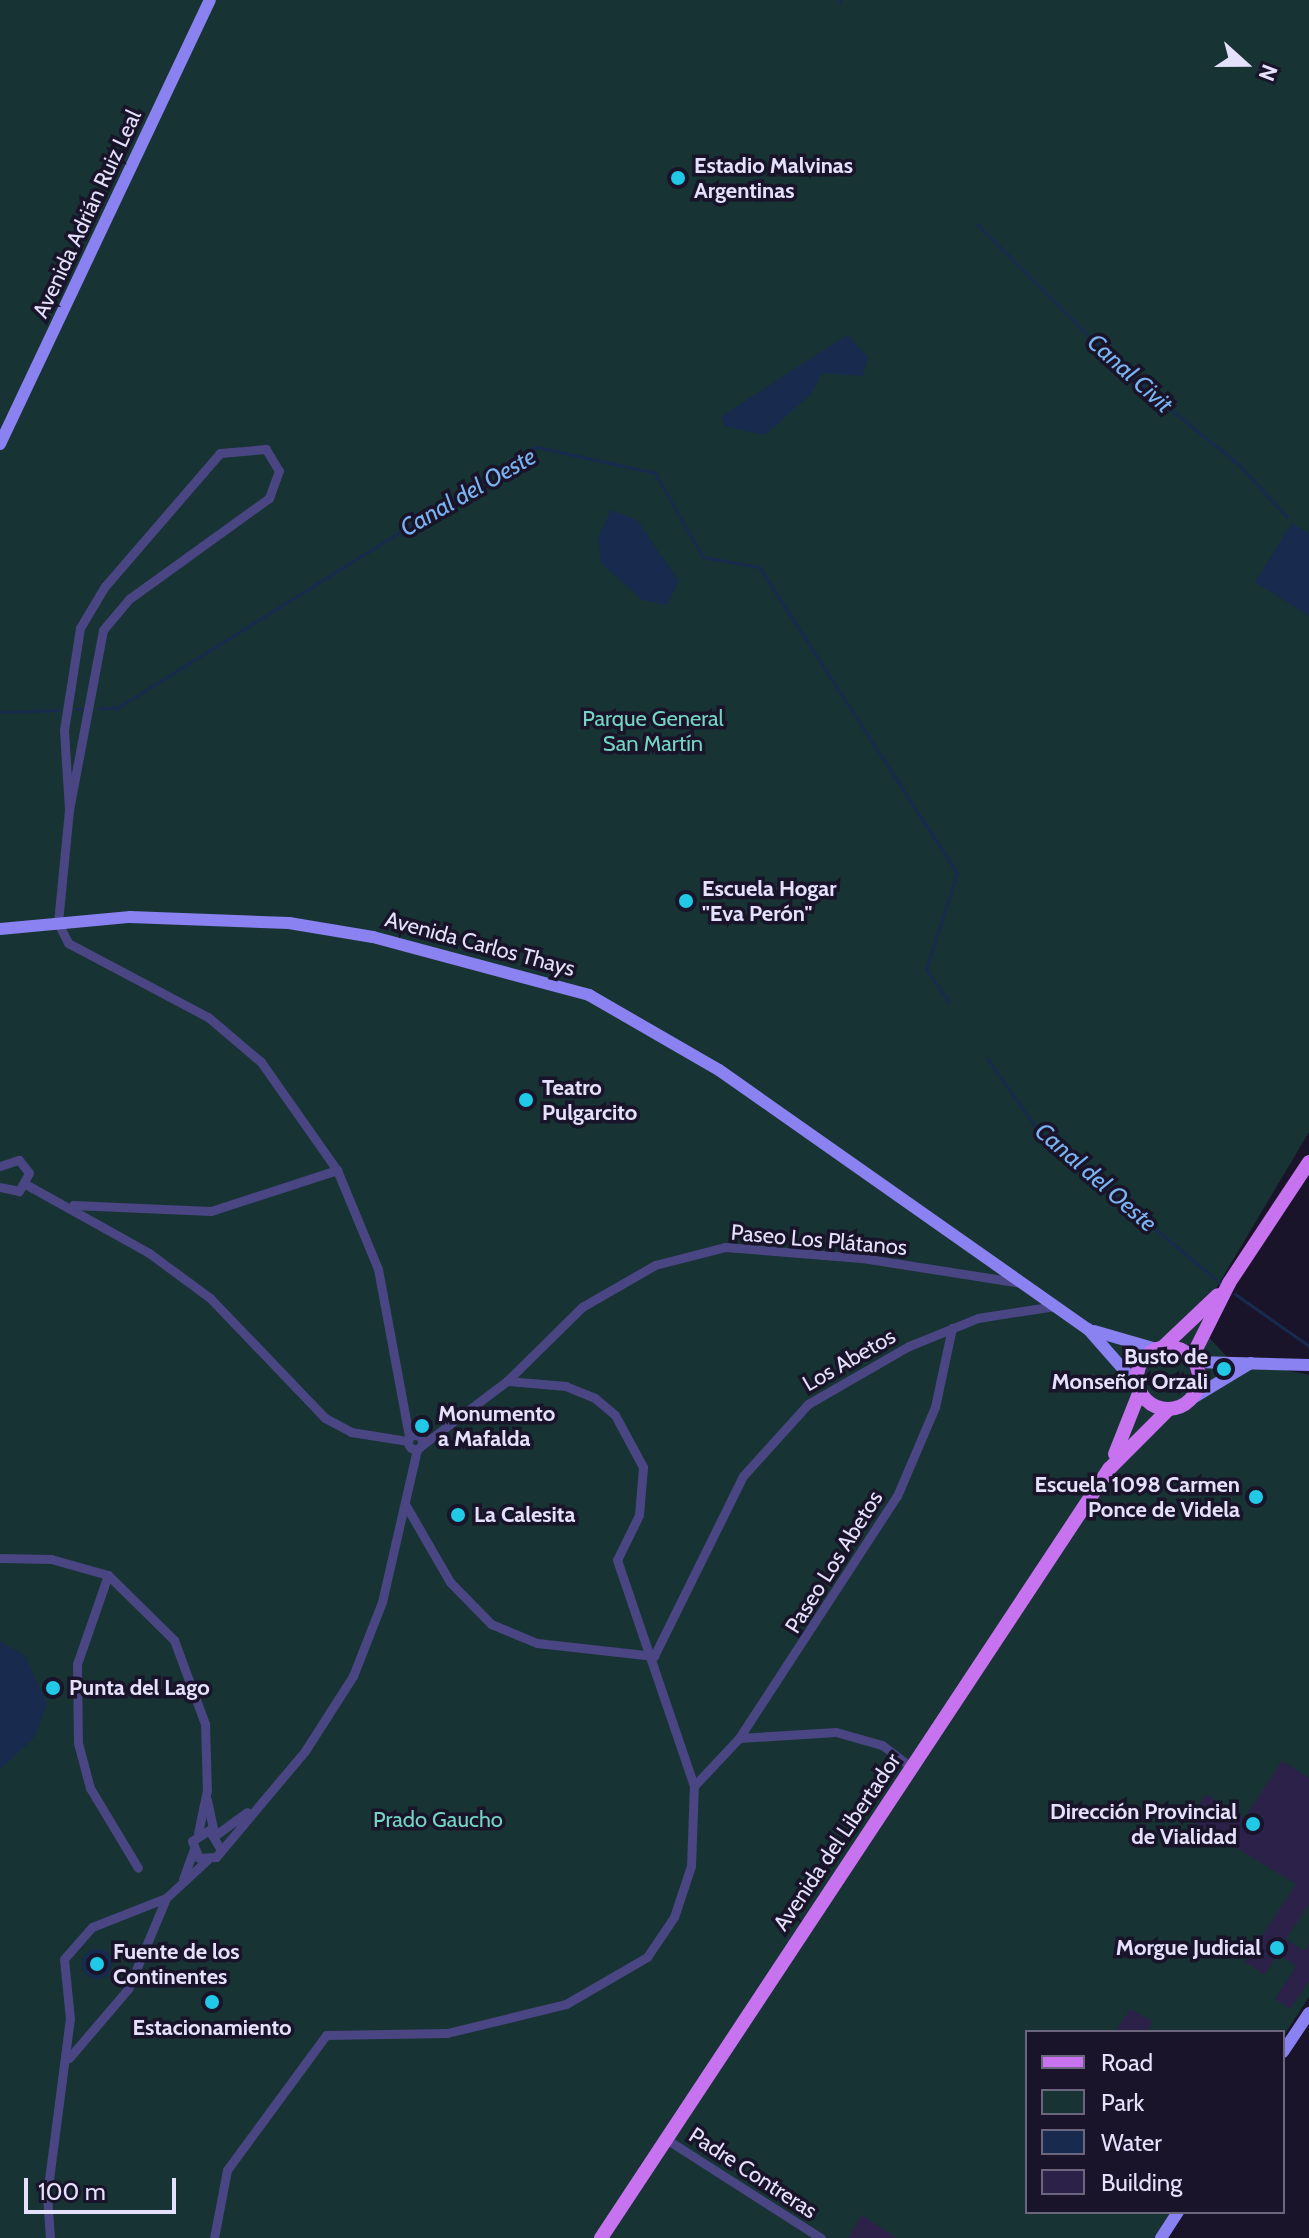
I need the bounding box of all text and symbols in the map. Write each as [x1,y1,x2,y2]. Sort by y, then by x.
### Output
north arrow [1205,24,1285,104]
text: N [1252,61,1283,85]
street label: Avenida Adrián Ruiz Leal [27,106,147,322]
place label: Estadio Malvinas Argentinas [694,152,853,204]
marker: Estadio Malvinas Argentinas [669,169,687,187]
water label: Canal Civit [1082,327,1178,419]
water label: Canal del Oeste [395,442,541,542]
park label: Parque General San Martín [582,705,724,756]
place label: Escuela Hogar "Eva Perón" [702,875,837,926]
marker: Escuela Hogar "Eva Perón" [677,892,695,910]
street label: Avenida Carlos Thays [382,906,578,982]
place label: Teatro Pulgarcito [542,1074,637,1126]
marker: Teatro Pulgarcito [517,1091,535,1109]
water label: Canal del Oeste [1029,1116,1163,1238]
street label: Paseo Los Plátanos [730,1219,908,1261]
street label: Los Abetos [798,1323,900,1397]
place label: Busto de Monseñor Orzali [1052,1343,1208,1394]
marker: Busto de Monseñor Orzali [1215,1360,1233,1378]
place label: Monumento a Mafalda [438,1400,555,1452]
marker: Monumento a Mafalda [413,1417,431,1435]
place label: Escuela 1098 Carmen Ponce de Videla [1035,1471,1240,1522]
street label: Paseo Los Abetos [780,1486,888,1638]
marker: Escuela 1098 Carmen Ponce de Videla [1247,1488,1265,1506]
place label: La Calesita [474,1502,575,1528]
marker: La Calesita [449,1506,467,1524]
place label: Punta del Lago [69,1675,210,1701]
marker: Punta del Lago [44,1679,62,1697]
street label: Avenida del Libertador [768,1748,906,1936]
place label: Dirección Provincial de Vialidad [1050,1798,1237,1850]
park label: Prado Gaucho [373,1807,503,1833]
marker: Dirección Provincial de Vialidad [1244,1815,1262,1833]
place label: Morgue Judicial [1116,1935,1261,1961]
place label: Fuente de los Continentes [113,1938,240,1990]
marker: Morgue Judicial [1268,1939,1286,1957]
marker: Fuente de los Continentes [88,1955,106,1973]
marker: Estacionamiento [203,1993,221,2011]
place label: Estacionamiento [132,2015,292,2041]
legend [1025,2030,1285,2214]
text: Road [1101,2048,1153,2077]
text: Park [1101,2088,1144,2117]
street label: Padre Contreras [684,2122,822,2224]
text: Water [1101,2128,1162,2157]
scale bar [28,2162,180,2212]
text: Building [1101,2168,1182,2197]
text: 100 m [38,2177,106,2206]

